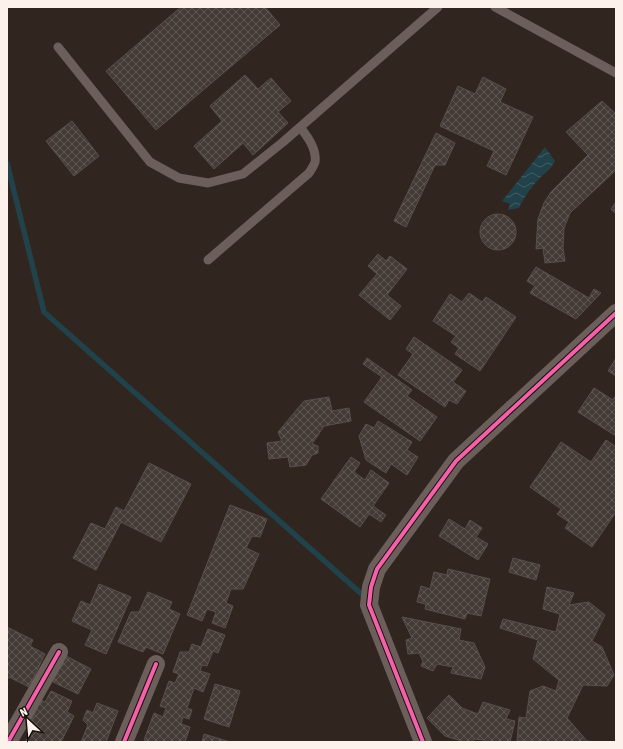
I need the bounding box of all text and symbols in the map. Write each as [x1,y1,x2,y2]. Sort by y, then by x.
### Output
north arrow [8,701,48,741]
text: N [18,705,29,719]

